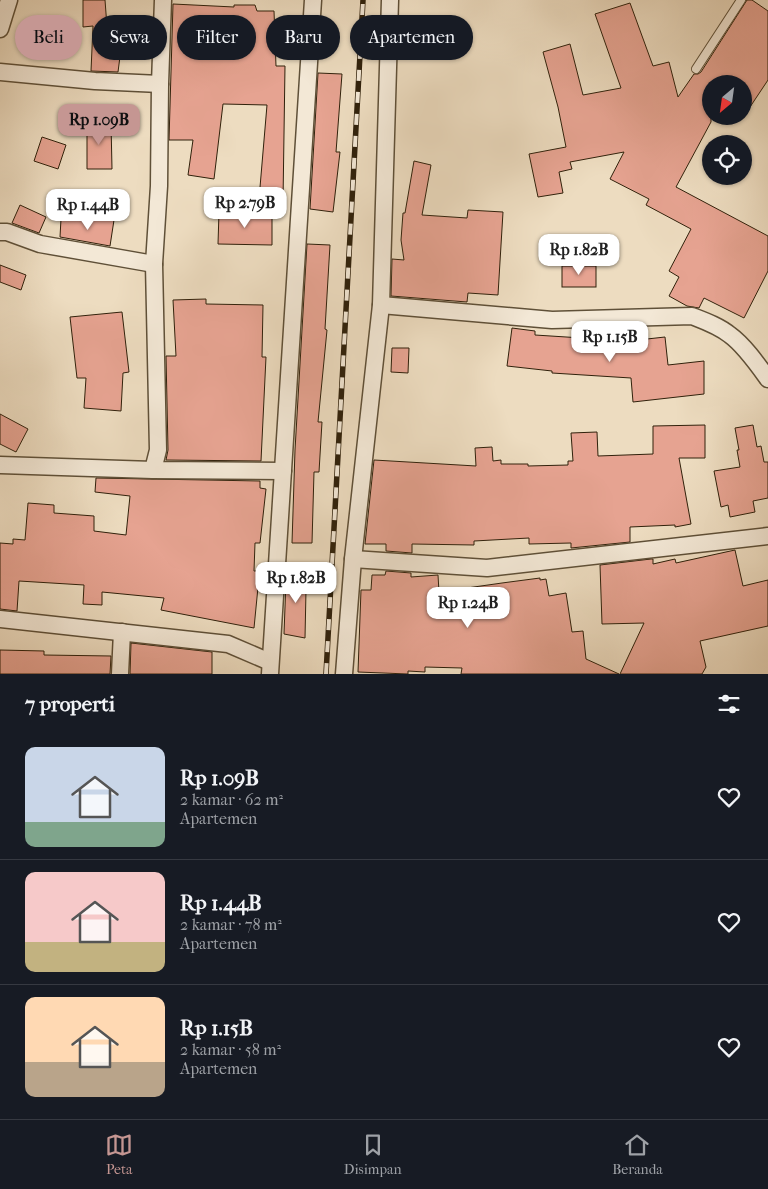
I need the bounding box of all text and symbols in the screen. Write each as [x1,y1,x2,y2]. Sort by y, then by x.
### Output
chip: Beli [15,15,82,60]
chip: Sewa [92,15,167,60]
chip: Filter [177,15,256,60]
chip: Baru [266,15,340,60]
chip: Apartemen [350,15,473,60]
north arrow [702,75,752,125]
map controls [702,75,752,185]
pin: Rp 1.09B [47,104,151,146]
text: Rp 1.09B [69,110,129,129]
button: locate [702,135,752,185]
pin: Rp 2.79B [193,186,297,229]
pin: Rp 1.44B [36,188,140,231]
text: Rp 2.79B [215,193,275,212]
text: Rp 1.44B [57,195,119,214]
pin: Rp 1.82B [527,234,631,276]
text: Rp 1.82B [549,240,609,259]
pin: Rp 1.15B [558,320,662,363]
text: Rp 1.15B [582,327,638,346]
pin: Rp 1.82B [244,562,348,604]
text: Rp 1.82B [266,568,326,587]
pin: Rp 1.24B [416,586,520,629]
text: Rp 1.24B [438,593,498,612]
icon: filters [715,690,743,718]
text: 7 properti [25,692,115,716]
text: Rp 1.09B [180,766,259,790]
icon: home [65,767,125,827]
icon: heart [715,783,743,811]
text: 2 kamar · 62 m² [180,790,283,809]
text: Apartemen [180,809,257,828]
text: Rp 1.44B [180,891,262,915]
icon: home [65,892,125,952]
icon: heart [715,908,743,936]
text: 2 kamar · 78 m² [180,915,282,934]
text: Apartemen [180,934,257,953]
text: Rp 1.15B [180,1016,253,1040]
icon: home [65,1017,125,1077]
icon: heart [715,1033,743,1061]
text: 2 kamar · 58 m² [180,1040,281,1059]
text: Apartemen [180,1059,257,1078]
tab: Peta [105,1131,133,1178]
tab: Disimpan [344,1131,402,1178]
tab: Beranda [612,1131,663,1178]

